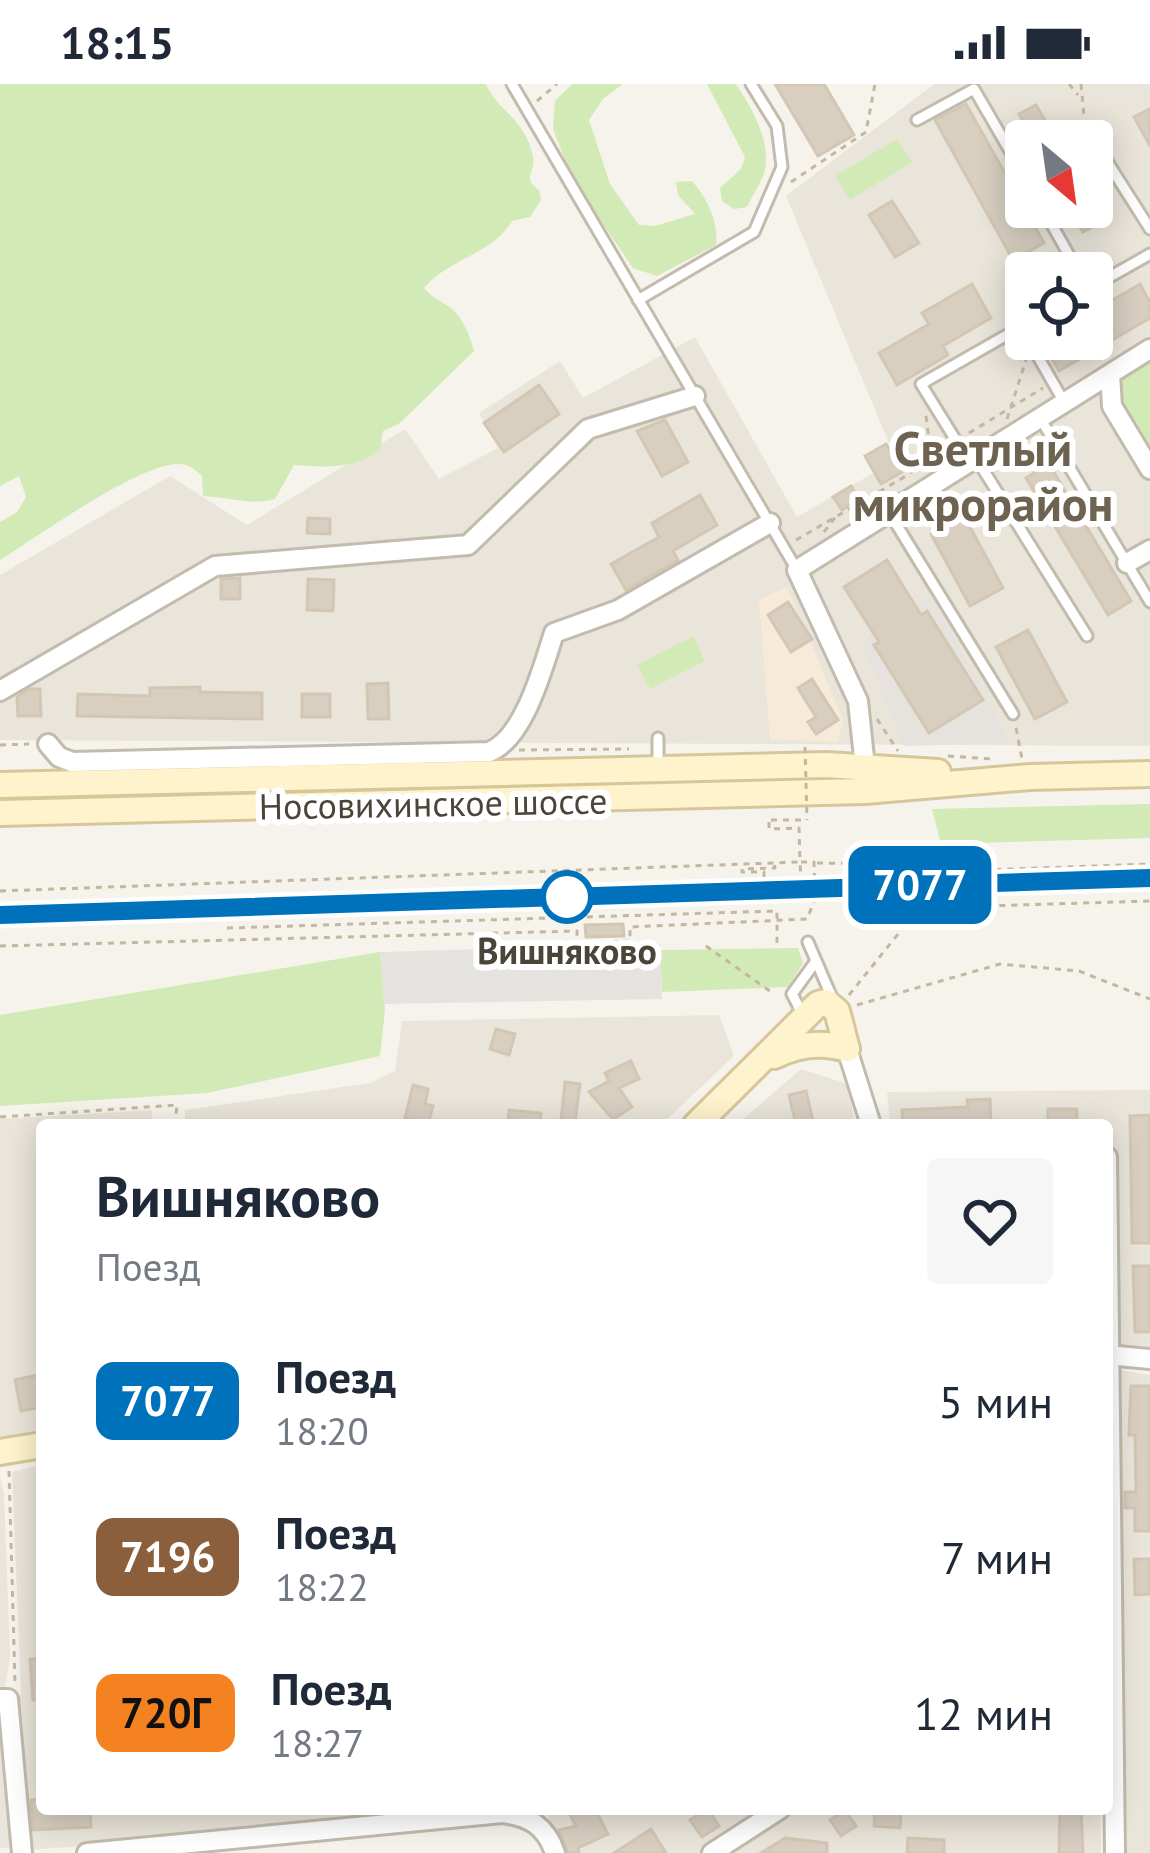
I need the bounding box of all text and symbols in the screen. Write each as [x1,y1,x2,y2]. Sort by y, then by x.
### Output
text: 18:15 [60,13,174,71]
north arrow [1005,120,1113,228]
map controls [1005,120,1113,360]
button: locate [1005,252,1113,360]
district label: Светлый микрорайон [853,417,1113,534]
street label: Носовихинское шоссе [258,776,608,830]
line badge: 7077 [836,846,1004,924]
text: 7077 [872,857,968,912]
marker: Вишняково [542,872,592,922]
place label: Вишняково [477,927,657,974]
button: heart [927,1158,1053,1284]
text: Вишняково [96,1159,380,1233]
text: Поезд [96,1241,201,1292]
text: Поезд [275,1347,396,1405]
text: 5 мин [939,1372,1053,1430]
text: 7077 [120,1373,215,1428]
text: 18:20 [275,1405,369,1456]
text: Поезд [275,1503,396,1561]
text: 7 мин [941,1528,1053,1586]
text: 7196 [120,1529,215,1584]
text: 18:22 [275,1561,369,1612]
text: Поезд [271,1659,391,1717]
text: 12 мин [914,1684,1053,1742]
text: 720Г [120,1685,211,1740]
text: 18:27 [271,1717,364,1768]

